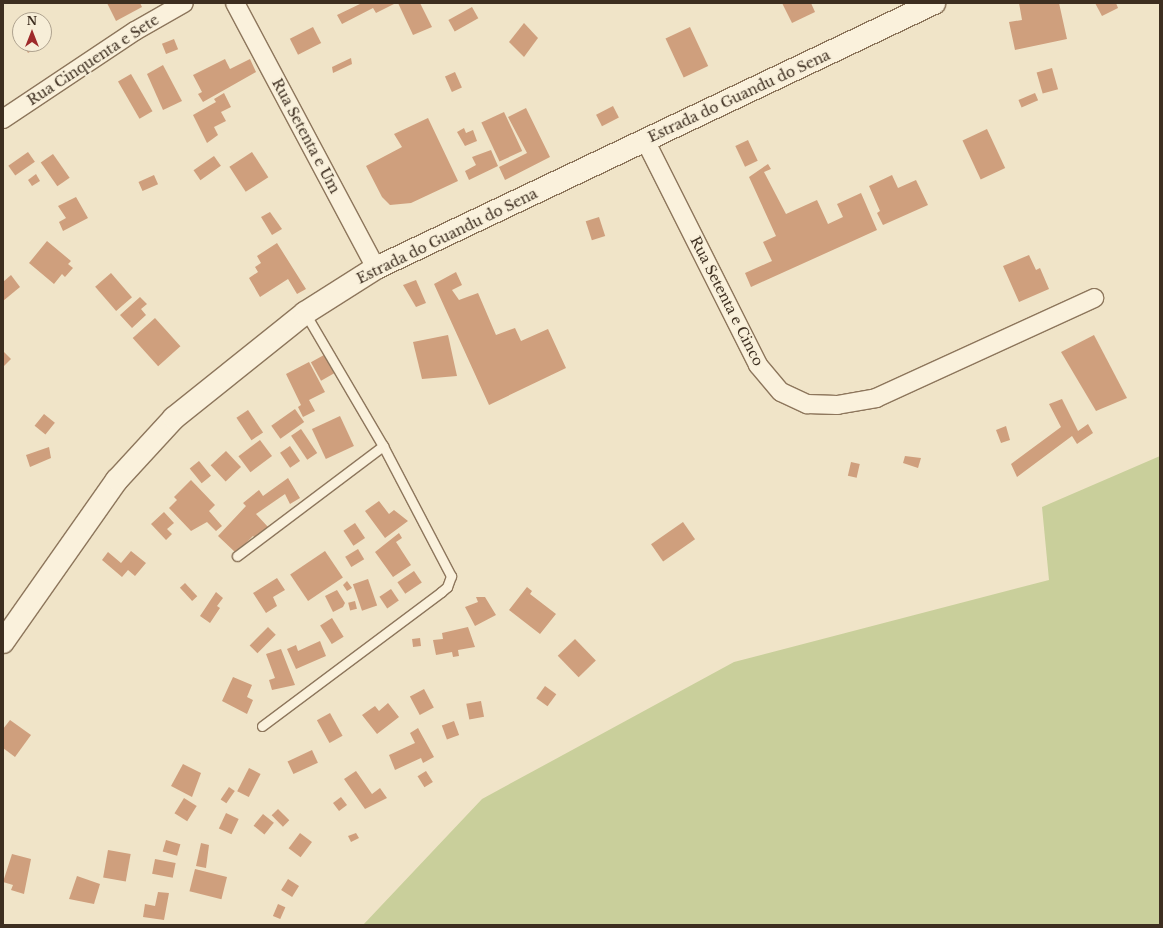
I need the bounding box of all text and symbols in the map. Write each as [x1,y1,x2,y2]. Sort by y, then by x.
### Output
street label: Rua Cinquenta e Sete [24,11,162,109]
north arrow [12,12,52,52]
text: N [27,14,37,28]
street label: Estrada do Guandu do Sena [645,46,833,146]
street label: Rua Setenta e Um [269,76,343,196]
street label: Estrada do Guandu do Sena [354,185,540,287]
street label: Rua Setenta e Cinco [687,233,767,369]

